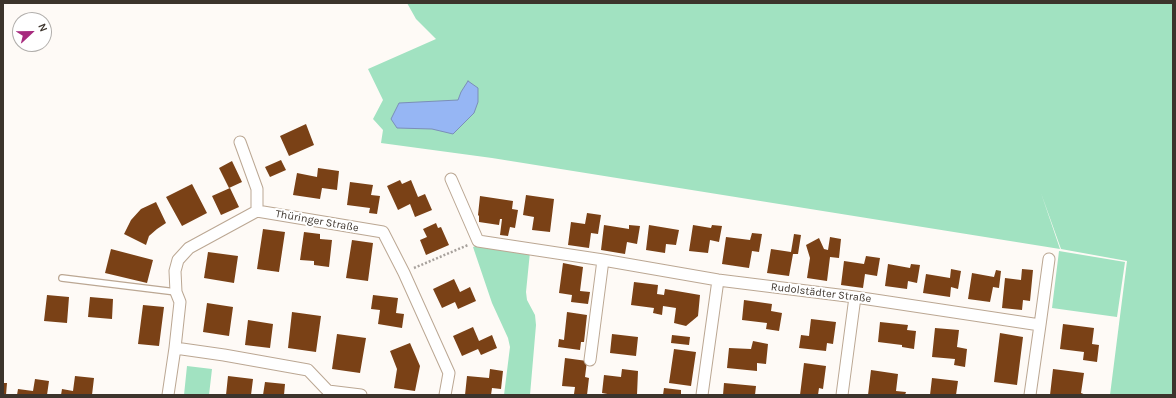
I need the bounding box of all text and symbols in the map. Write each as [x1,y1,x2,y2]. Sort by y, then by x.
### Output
north arrow [12,12,52,52]
text: N [35,22,50,34]
street label: Thüringer Straße [274,207,360,235]
street label: Rudolstädter Straße [770,280,872,306]

